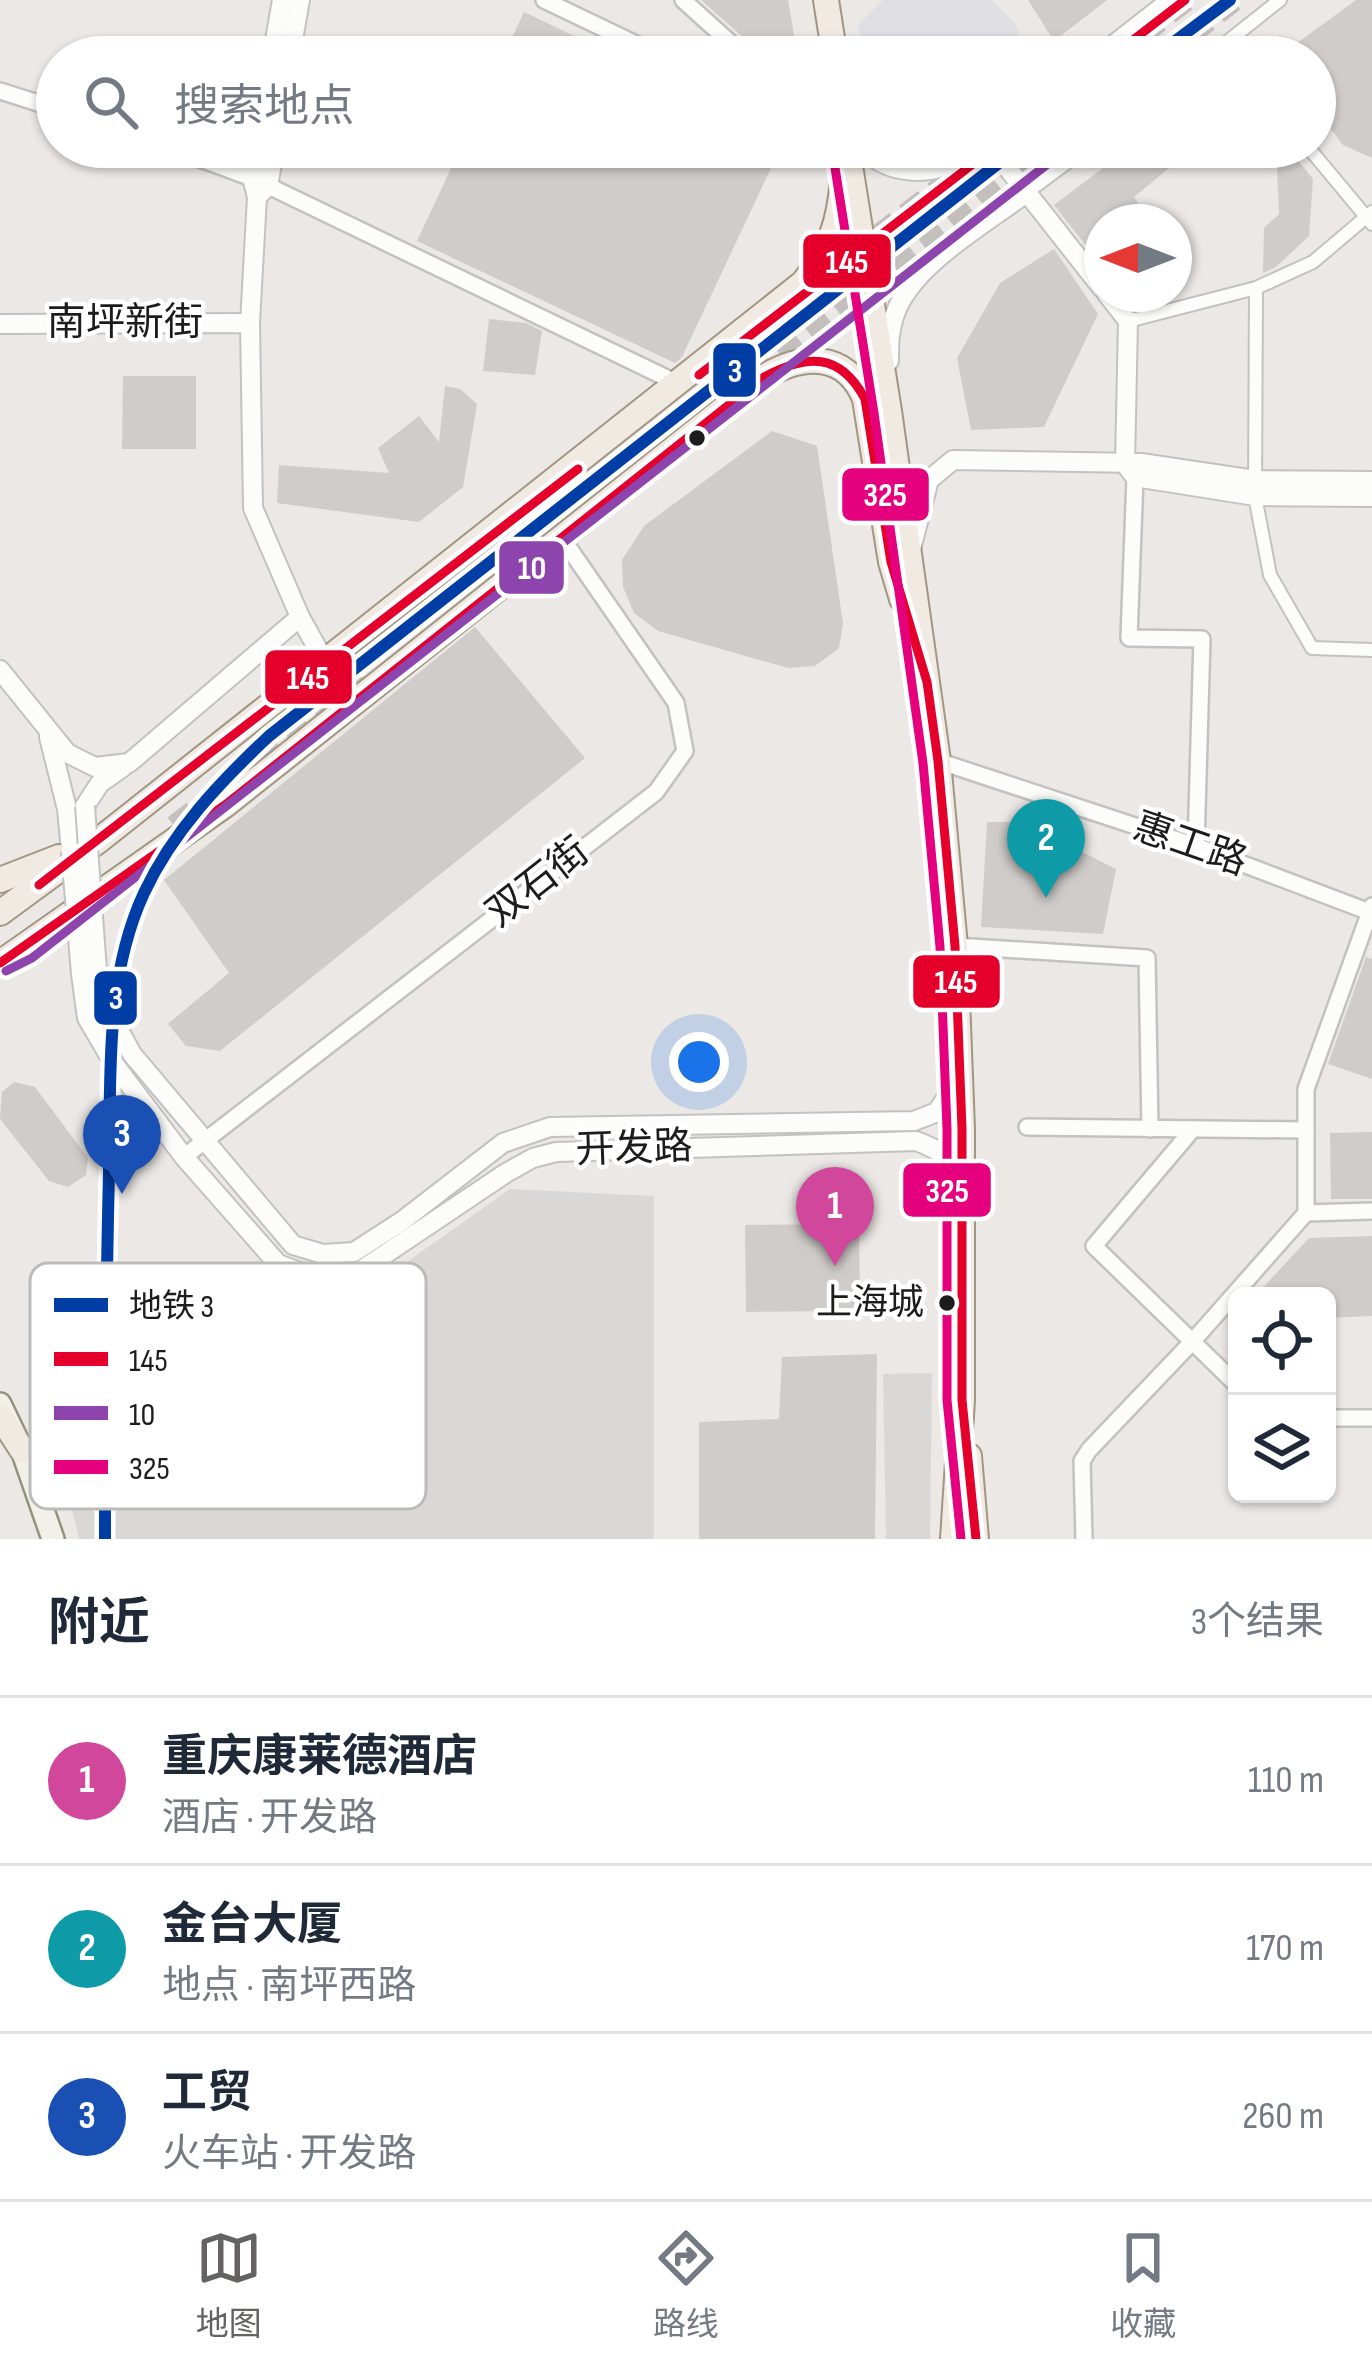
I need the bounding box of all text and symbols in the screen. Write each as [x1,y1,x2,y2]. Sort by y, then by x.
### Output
search box [36,36,1336,168]
icon: search [78,69,144,135]
text: 搜索地点 [174,80,354,135]
north arrow [1084,204,1192,312]
line badge: 145 [801,232,893,290]
text: 145 [825,243,869,283]
street label: 南坪新街 [47,300,203,347]
line badge: 3 [711,341,758,399]
text: 3 [728,352,742,392]
unlabelled marker [686,427,708,449]
line badge: 325 [840,466,931,523]
text: 325 [863,476,907,516]
line badge: 10 [497,539,566,596]
text: 10 [518,549,546,589]
line badge: 145 [263,648,354,706]
text: 145 [286,659,330,699]
pin: 2 [1007,799,1085,898]
street label: 惠工路 [1127,804,1253,886]
street label: 双石街 [477,828,599,938]
line badge: 145 [911,953,1002,1010]
text: 145 [934,963,978,1003]
line badge: 3 [92,969,139,1027]
text: 3 [109,979,123,1019]
your location [669,1032,729,1092]
pin: 3 [83,1095,161,1194]
street label: 开发路 [575,1123,693,1175]
line badge: 325 [901,1161,993,1219]
pin: 1 [796,1167,874,1266]
text: 325 [925,1172,969,1212]
legend [30,1263,426,1509]
place label: 上海城 [816,1282,924,1325]
text: 地铁 3 [129,1287,214,1327]
map controls [1228,1287,1336,1503]
button: locate [1228,1287,1336,1395]
marker: 上海城 [936,1292,958,1314]
text: 145 [129,1341,168,1381]
text: 10 [129,1395,155,1435]
button: layers [1228,1395,1336,1503]
text: 325 [129,1449,170,1489]
text: 附近 [48,1593,150,1654]
text: 3个结果 [1191,1599,1324,1646]
text: 重庆康莱德酒店 [162,1730,477,1785]
text: 1 [79,1757,95,1804]
text: 110 m [1248,1757,1324,1804]
text: 酒店 · 开发路 [162,1795,377,1842]
text: 金台大厦 [162,1898,342,1953]
text: 2 [78,1925,96,1972]
text: 170 m [1246,1925,1324,1972]
text: 地点 · 南坪西路 [162,1963,416,2010]
text: 工贸 [162,2066,252,2121]
text: 3 [78,2093,96,2140]
text: 260 m [1242,2093,1324,2140]
text: 火车站 · 开发路 [162,2131,416,2178]
tab: 地图 [196,2225,262,2345]
tab: 路线 [653,2225,719,2345]
tab: 收藏 [1110,2225,1176,2345]

